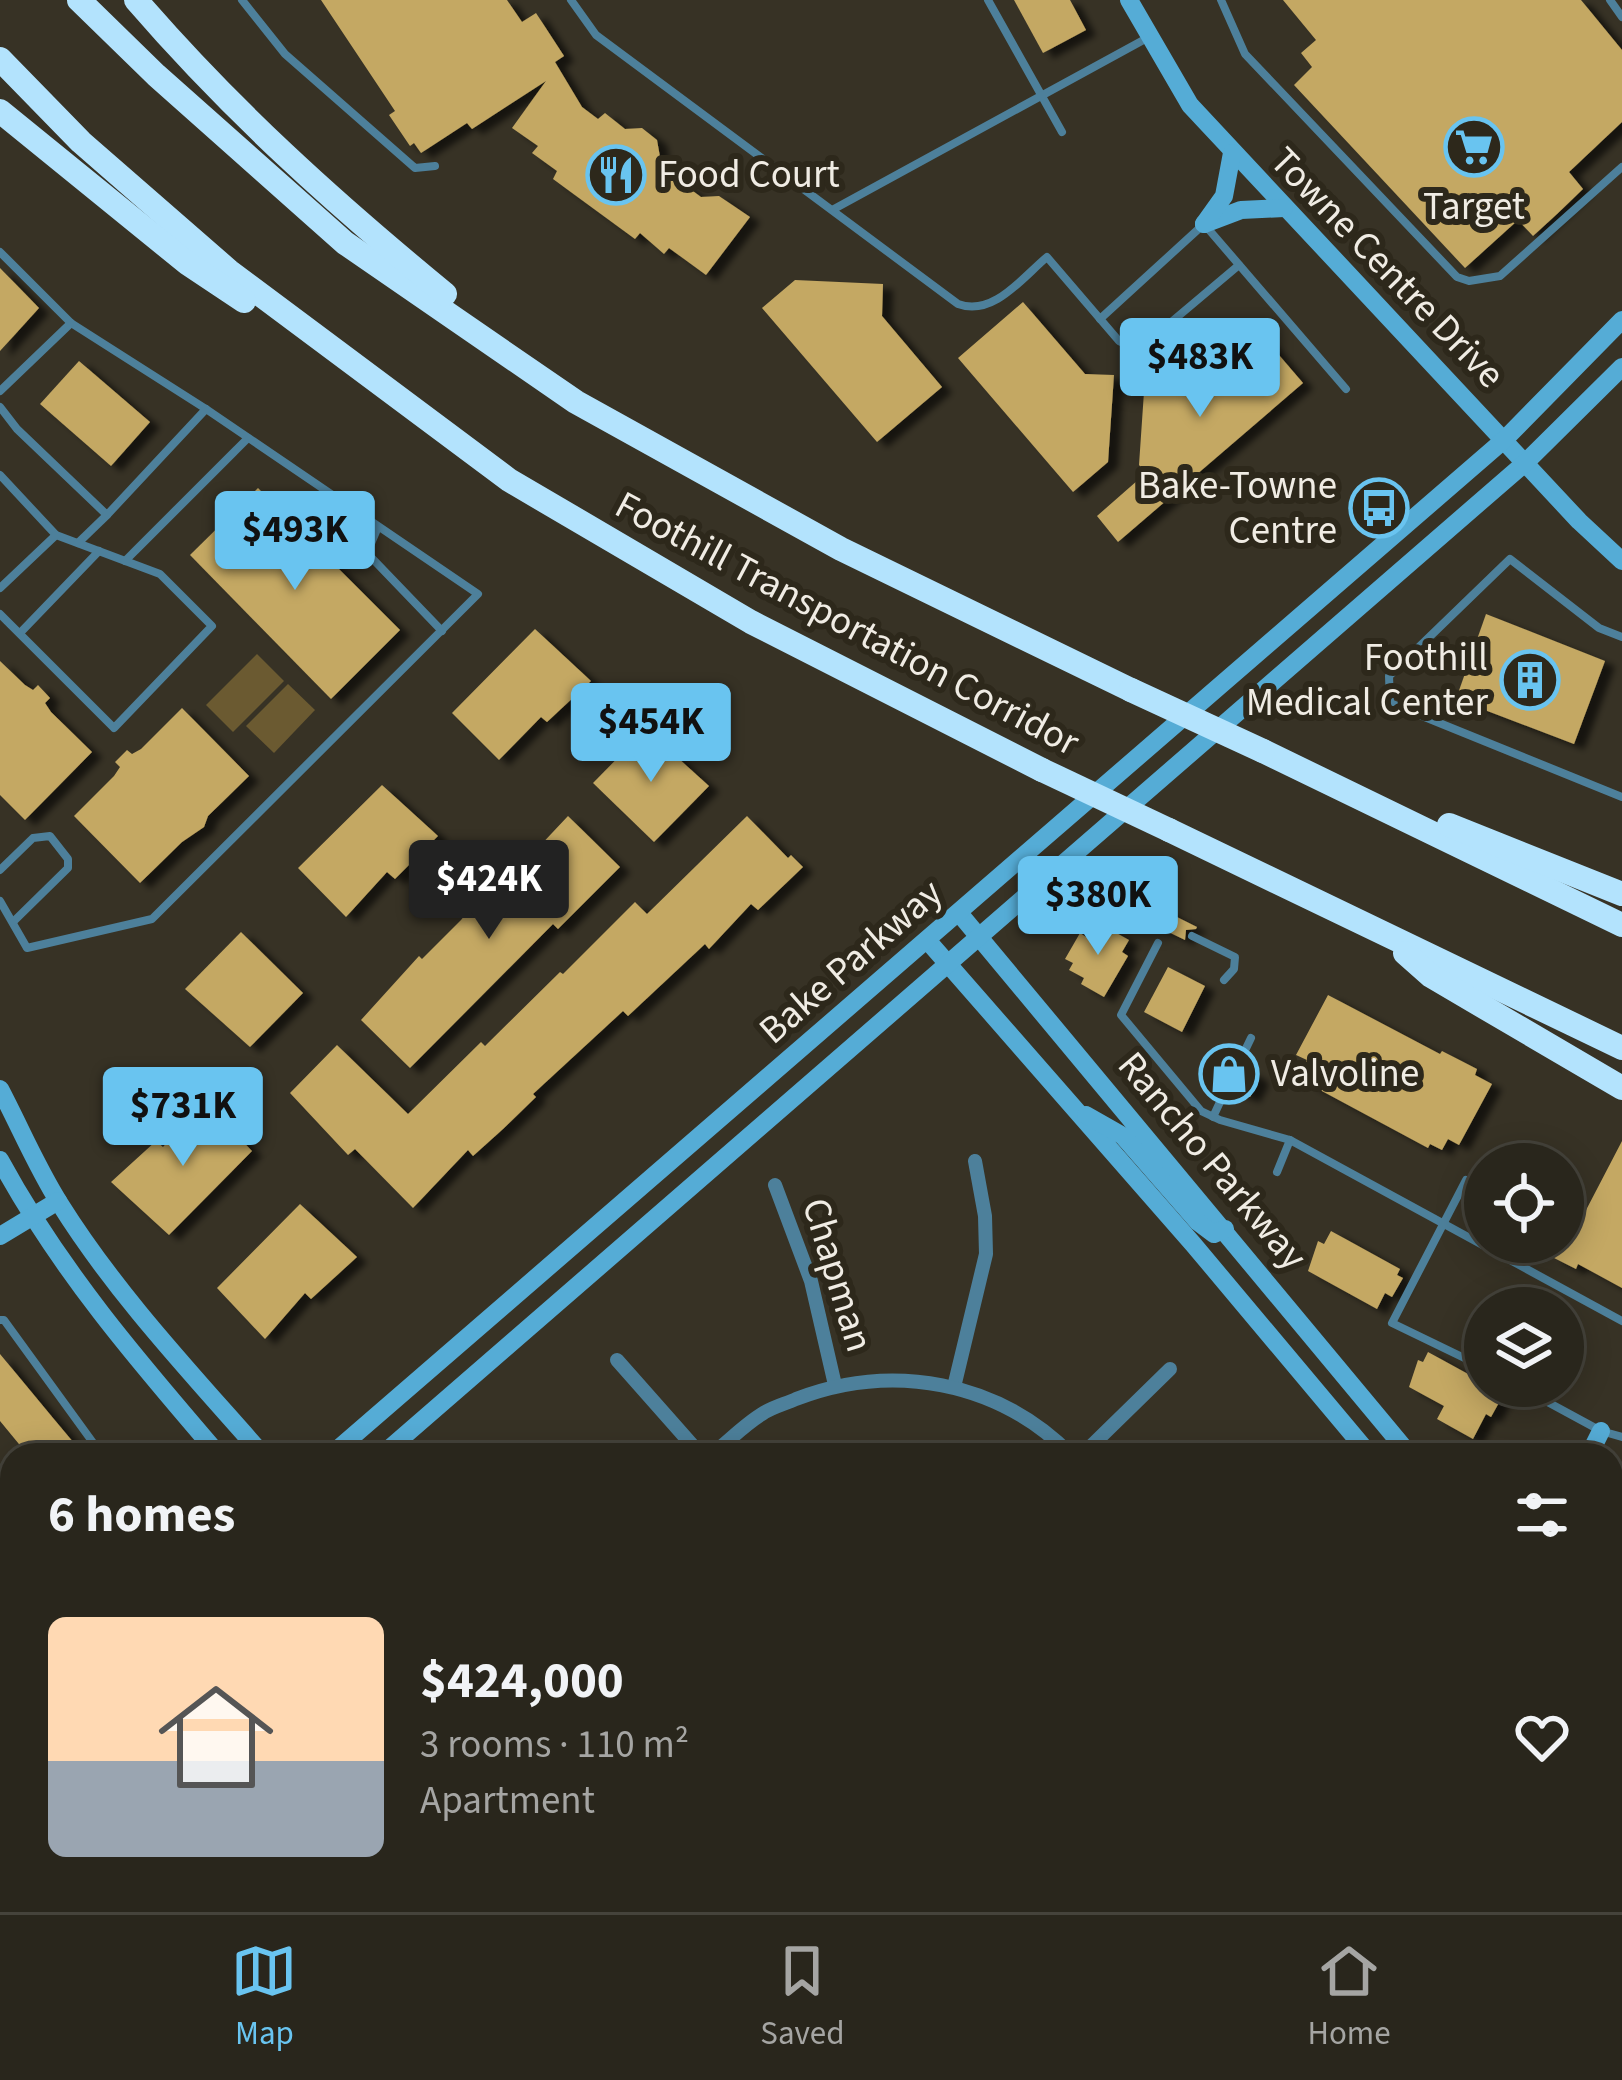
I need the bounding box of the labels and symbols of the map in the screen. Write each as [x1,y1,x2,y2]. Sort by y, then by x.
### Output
supermarket icon: Target [1443,116,1505,178]
street label: Towne Centre Drive [1257,135,1517,401]
restaurant icon: Food Court [585,144,647,206]
place label: Food Court [658,147,840,203]
place label: Target [1423,179,1525,235]
pin: $483K [1116,318,1284,420]
place label: Bake-Towne Centre [1138,458,1337,559]
bus stop icon: Bake-Towne Centre [1348,477,1410,539]
street label: Foothill Transportation Corridor [605,478,1089,771]
pin: $493K [211,491,379,593]
place label: Foothill Medical Center [1246,630,1488,731]
building icon: Foothill Medical Center [1499,649,1561,711]
pin: $454K [567,683,735,785]
pin: $424K [405,840,573,942]
pin: $380K [1014,856,1182,958]
street label: Bake Parkway [747,866,955,1058]
street label: Rancho Parkway [1104,1040,1320,1282]
shop icon: Valvoline [1198,1043,1260,1105]
place label: Valvoline [1271,1046,1419,1102]
pin: $731K [99,1067,267,1169]
street label: Chapman [787,1191,887,1359]

